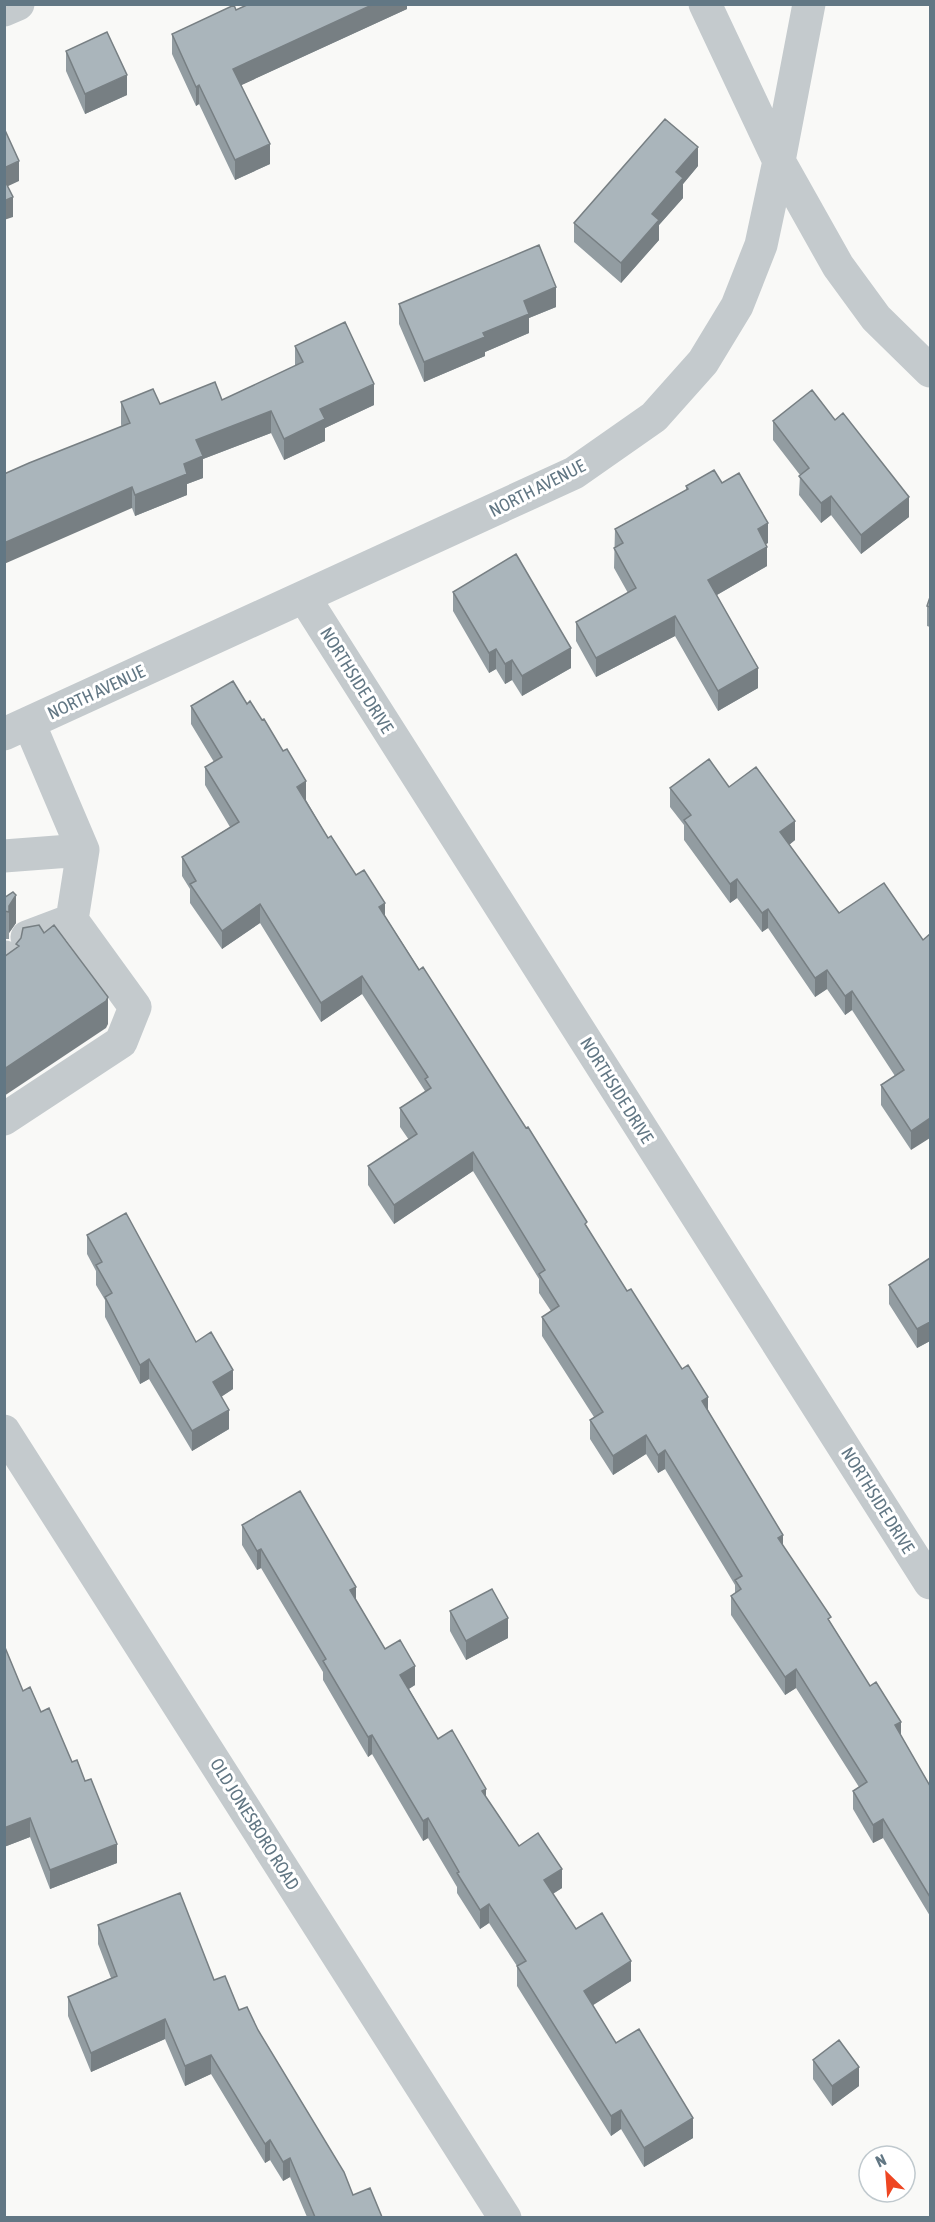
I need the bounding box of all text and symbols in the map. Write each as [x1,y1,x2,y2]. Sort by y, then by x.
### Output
street label: NORTH AVENUE [486,455,589,521]
street label: NORTHSIDE DRIVE [316,623,398,737]
street label: NORTH AVENUE [44,660,148,724]
street label: NORTHSIDE DRIVE [576,1033,658,1147]
street label: NORTHSIDE DRIVE [837,1443,919,1557]
street label: OLD JONESBORO ROAD [206,1754,304,1894]
north arrow [857,2144,917,2204]
text: N [873,2150,889,2171]

